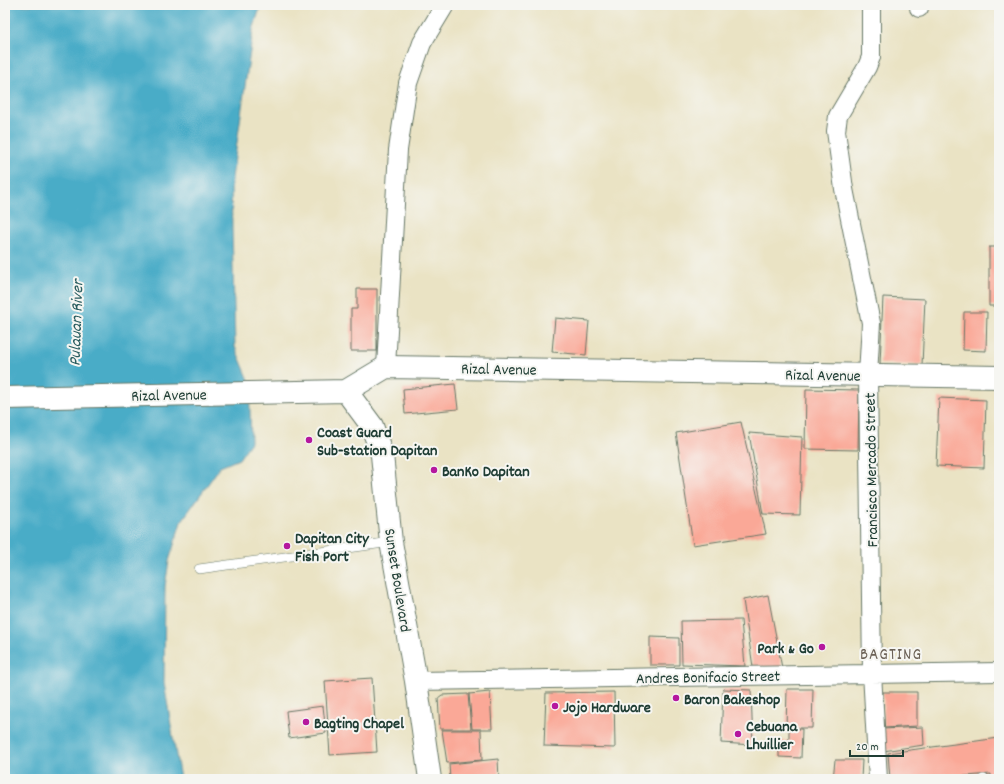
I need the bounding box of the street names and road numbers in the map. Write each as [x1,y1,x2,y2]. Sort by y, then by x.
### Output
street label: Rizal Avenue [461,358,537,383]
street label: Rizal Avenue [785,364,861,389]
street label: Rizal Avenue [131,384,207,409]
street label: Francisco Mercado Street [860,392,885,548]
street label: Sunset Boulevard [377,527,416,634]
street label: Andres Bonifacio Street [636,666,780,691]

